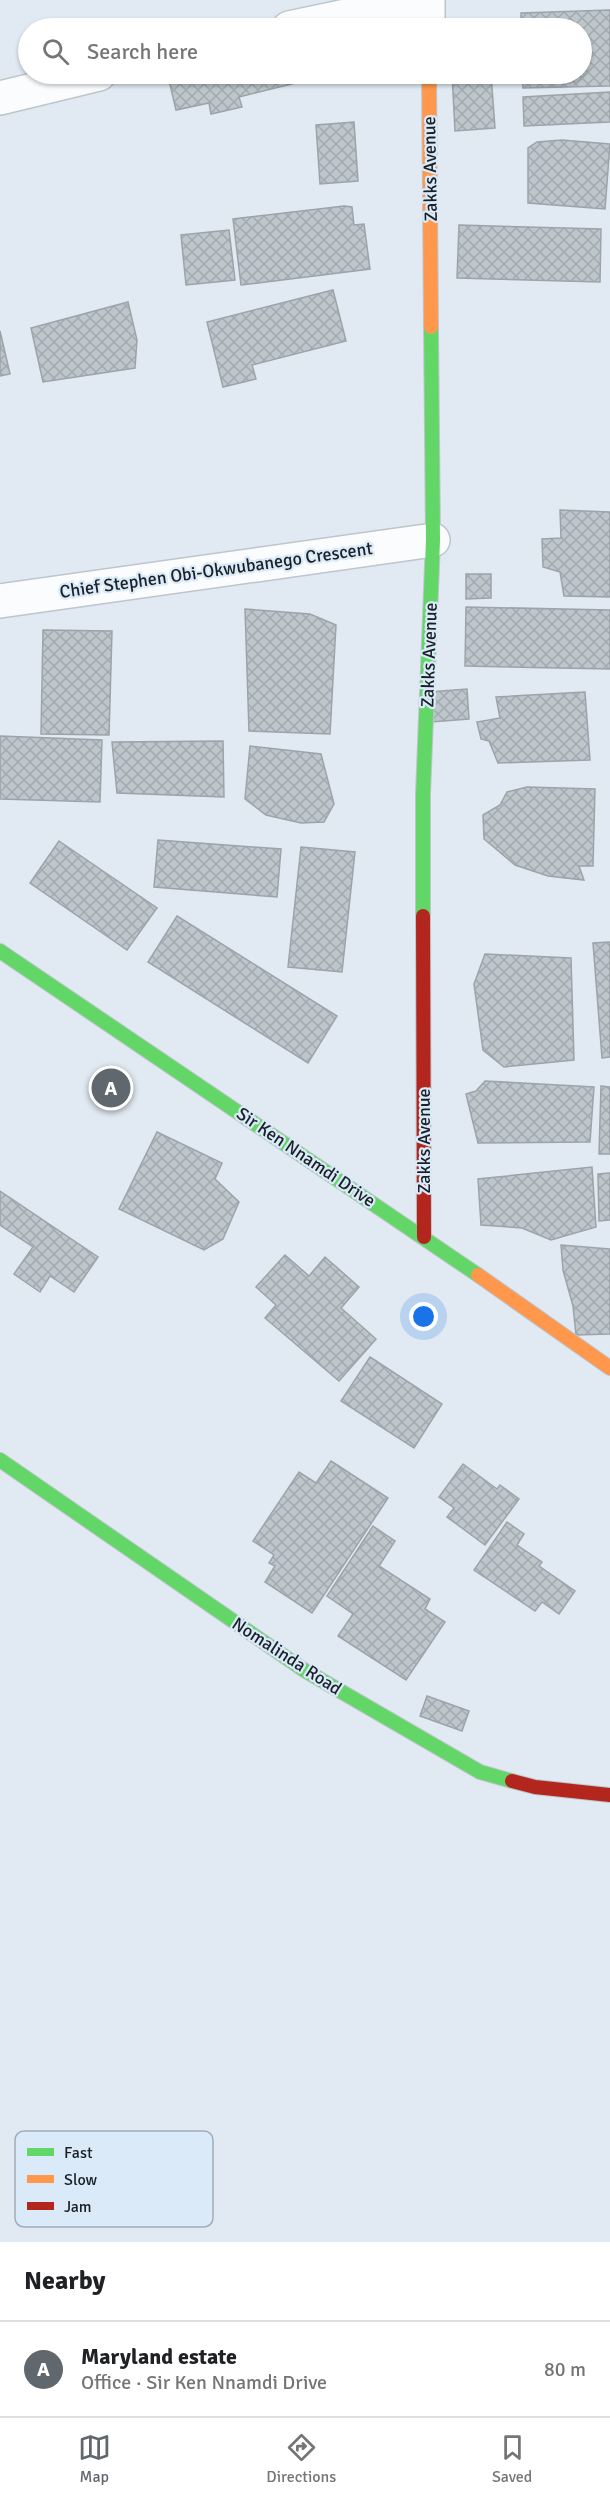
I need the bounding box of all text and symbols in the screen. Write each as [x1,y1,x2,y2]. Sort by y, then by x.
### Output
search box [18,18,592,84]
icon: search [39,35,72,68]
text: Search here [87,38,198,65]
street label: Zakks Avenue [418,116,442,222]
street label: Chief Stephen Obi-Okwubanego Crescent [58,537,374,603]
street label: Zakks Avenue [416,602,442,708]
pin: A [92,1066,130,1110]
street label: Zakks Avenue [413,1088,435,1194]
street label: Sir Ken Nnamdi Drive [232,1102,380,1212]
your location [409,1302,438,1331]
street label: Nomalinda Road [228,1612,346,1700]
legend [15,2131,213,2227]
text: Fast [64,2143,93,2163]
text: Slow [64,2170,98,2190]
text: Jam [64,2197,92,2217]
text: Nearby [24,2265,105,2297]
text: Maryland estate [81,2343,237,2370]
text: A [37,2357,50,2382]
text: 80 m [544,2357,586,2382]
text: Office · Sir Ken Nnamdi Drive [81,2370,327,2395]
tab: Map [78,2431,111,2487]
tab: Directions [266,2431,336,2487]
tab: Saved [492,2431,532,2487]

